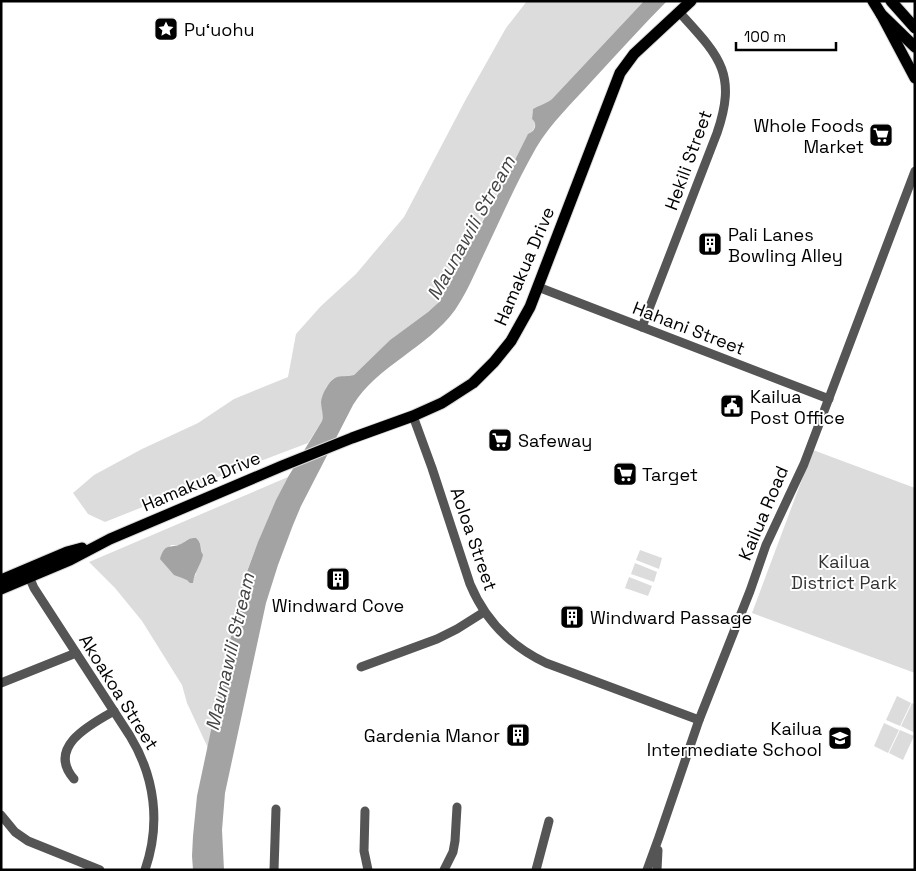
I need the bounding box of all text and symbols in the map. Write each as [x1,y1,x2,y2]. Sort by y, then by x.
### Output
place icon: Puʻuohu [153,16,179,42]
place label: Puʻuohu [184,18,254,41]
scale bar [736,20,836,52]
text: 100 m [744,27,786,46]
street label: Hekili Street [659,107,717,213]
place label: Whole Foods Market [753,114,864,158]
supermarket icon: Whole Foods Market [868,122,894,148]
water label: Maunawili Stream [421,151,521,304]
street label: Hamakua Drive [489,203,559,329]
place label: Pali Lanes Bowling Alley [728,223,843,267]
building icon: Pali Lanes Bowling Alley [697,231,723,257]
street label: Hahani Street [630,296,748,360]
place label: Kailua Post Office [750,385,845,429]
public building icon: Kailua Post Office [719,393,745,419]
supermarket icon: Safeway [487,427,513,453]
place label: Safeway [518,429,592,452]
street label: Hamakua Drive [138,446,264,516]
supermarket icon: Target [612,461,638,487]
street label: Kailua Road [733,462,793,564]
place label: Target [642,463,698,486]
street label: Aoloa Street [446,484,502,594]
park label: Kailua District Park [791,550,897,594]
building icon: Windward Cove [325,566,351,592]
water label: Maunawili Stream [200,570,260,733]
place label: Windward Cove [272,594,404,617]
building icon: Windward Passage [559,604,585,630]
place label: Windward Passage [590,606,752,629]
street label: Akoakoa Street [74,630,164,754]
place label: Kailua Intermediate School [647,717,822,761]
building icon: Gardenia Manor [505,722,531,748]
place label: Gardenia Manor [364,724,500,747]
school or university icon: Kailua Intermediate School [827,725,853,751]

